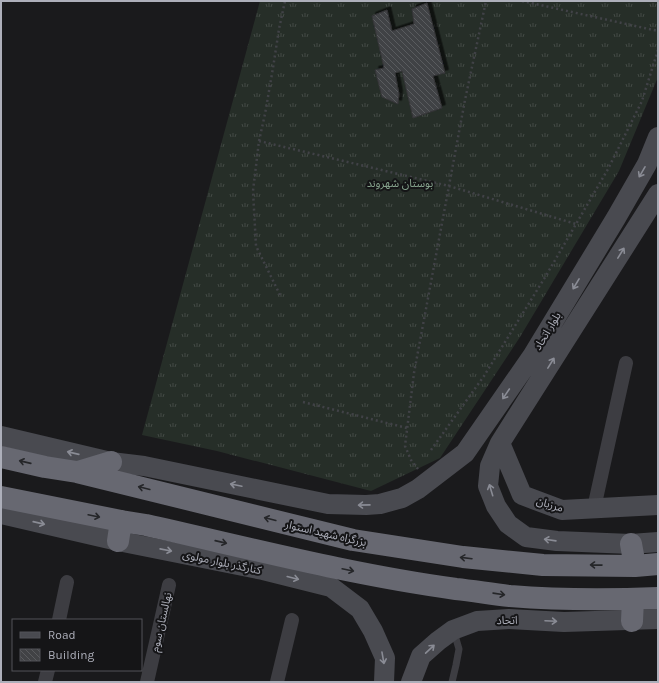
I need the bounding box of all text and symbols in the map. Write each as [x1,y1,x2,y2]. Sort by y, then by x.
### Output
one-way arrow [637,166,645,178]
park label: بوستان شهروند [367,177,433,190]
one-way arrow [616,248,625,259]
one-way arrow [571,278,579,290]
street label: بلوار اتحاد [531,310,564,353]
one-way arrow [547,358,555,369]
one-way arrow [502,388,510,399]
one-way arrow [67,449,80,457]
one-way arrow [19,458,32,466]
one-way arrow [230,481,243,489]
one-way arrow [486,483,494,496]
one-way arrow [137,484,150,492]
street label: مرزبان [535,494,565,515]
one-way arrow [358,501,371,508]
one-way arrow [87,512,100,520]
one-way arrow [264,515,277,523]
street label: بزرگراه شهید استوار [283,518,368,549]
one-way arrow [32,520,45,528]
one-way arrow [544,536,557,544]
one-way arrow [214,539,227,547]
one-way arrow [159,547,172,555]
street label: کنارگذر بلوار مولوی [181,548,263,577]
one-way arrow [460,554,473,561]
one-way arrow [590,561,603,569]
one-way arrow [341,567,354,575]
one-way arrow [286,575,299,582]
one-way arrow [492,590,505,598]
street label: نهالستان سوم [148,591,176,653]
street label: اتحاد [496,614,518,627]
one-way arrow [544,618,557,625]
legend [12,619,142,671]
text: Road [48,628,76,642]
one-way arrow [425,644,435,653]
text: Building [48,648,95,662]
one-way arrow [380,651,388,664]

